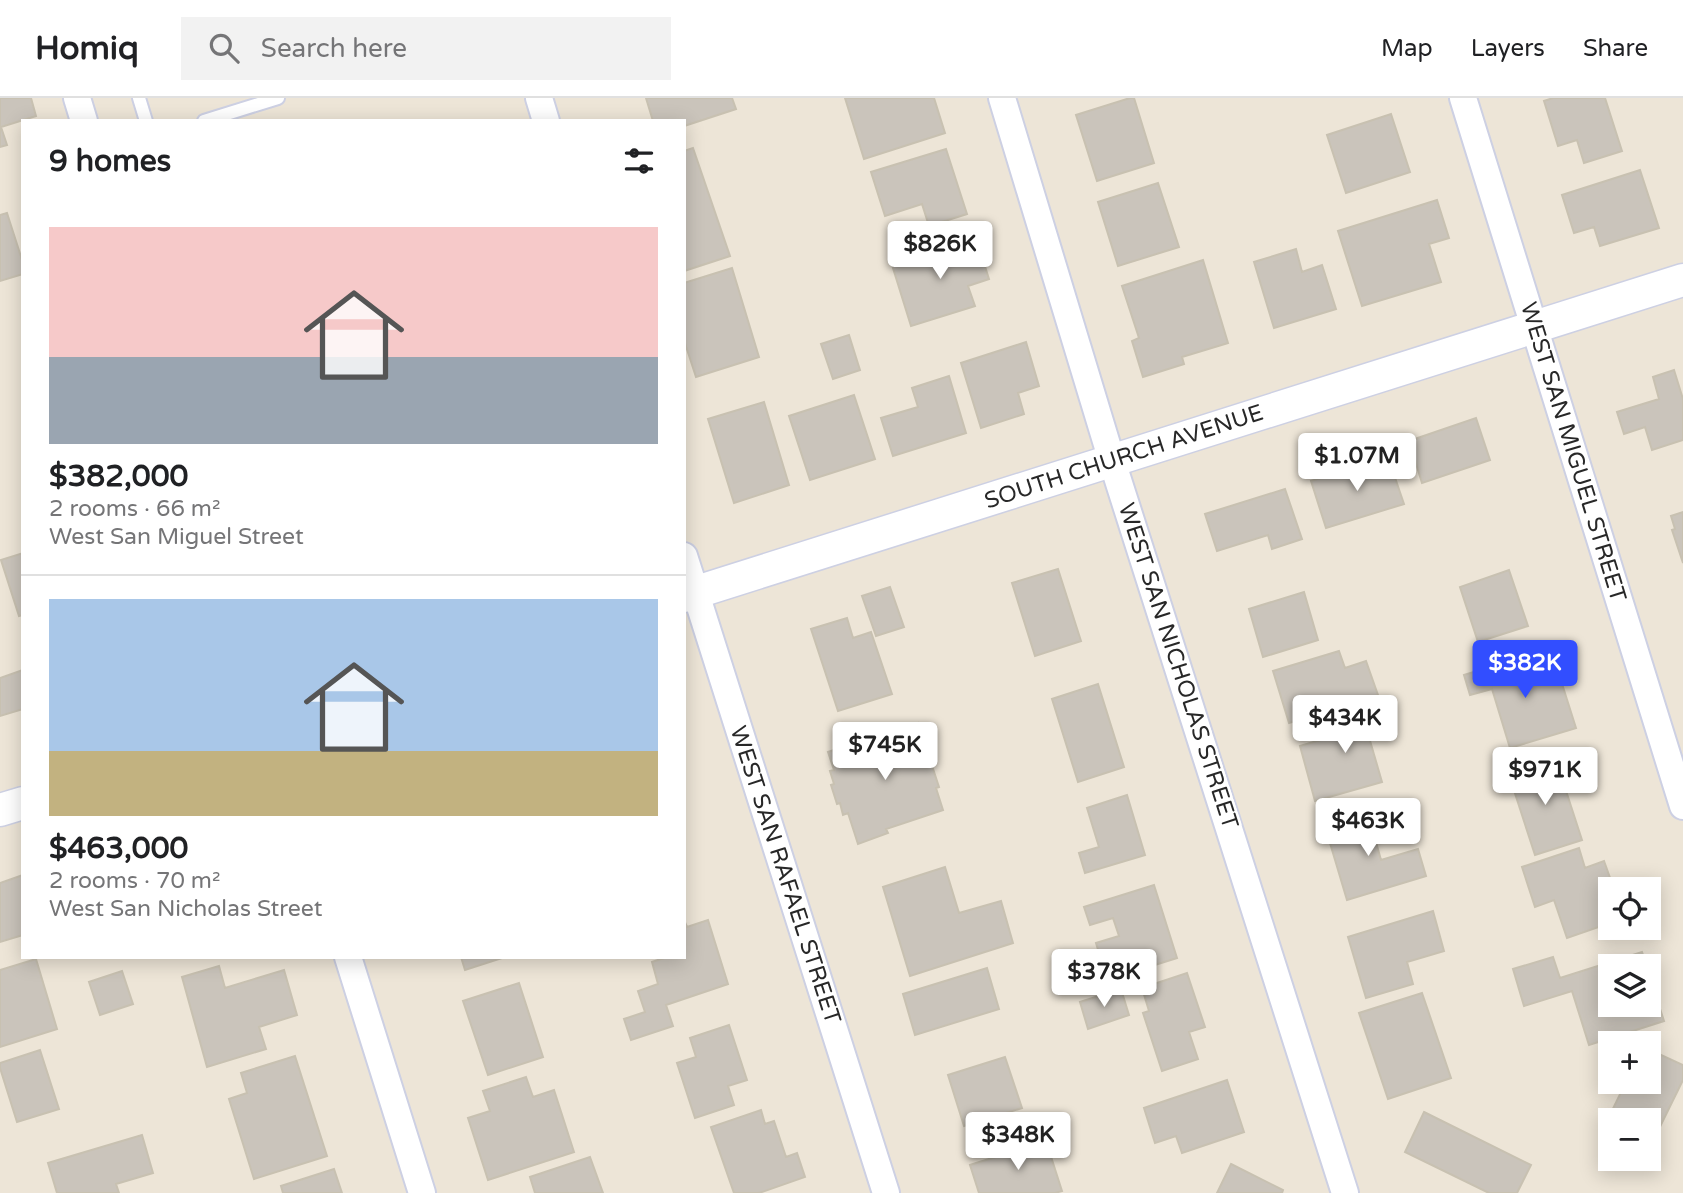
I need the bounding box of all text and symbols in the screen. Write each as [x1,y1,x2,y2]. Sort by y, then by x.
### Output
search box [181,17,671,80]
text: Homiq [35,29,139,68]
icon: search [205,29,243,67]
text: Search here [261,33,407,64]
text: Map [1381,34,1433,63]
text: Layers [1471,34,1545,63]
text: Share [1583,34,1648,63]
icon: filters [620,142,658,180]
text: 9 homes [49,143,171,180]
pin: $826K [891,222,989,281]
text: $826K [904,230,976,258]
icon: home [291,272,417,398]
street label: WEST SAN MIGUEL STREET [1514,299,1632,605]
street label: SOUTH CHURCH AVENUE [981,399,1267,515]
pin: $1.07M [1300,434,1414,493]
text: $1.07M [1314,442,1400,470]
text: $382,000 [49,458,188,495]
text: 2 rooms · 66 m² [49,495,220,523]
street label: WEST SAN NICHOLAS STREET [1112,499,1244,833]
text: West San Miguel Street [49,523,304,551]
pin: $382K [1476,640,1574,700]
icon: home [291,644,417,770]
text: $382K [1489,649,1561,677]
pin: $434K [1296,696,1394,755]
text: $434K [1309,704,1381,732]
pin: $745K [836,722,934,782]
street label: WEST SAN RAFAEL STREET [724,723,846,1027]
text: $745K [849,731,921,759]
pin: $971K [1496,748,1594,807]
text: $971K [1509,756,1581,784]
pin: $463K [1319,798,1417,858]
text: $463K [1332,807,1404,835]
text: $463,000 [49,830,188,867]
text: 2 rooms · 70 m² [49,867,220,895]
map controls [1598,877,1661,1171]
button: locate [1598,877,1661,940]
text: West San Nicholas Street [49,895,323,923]
pin: $378K [1055,950,1153,1009]
button: layers [1598,954,1661,1017]
text: $378K [1068,958,1140,986]
button: + [1598,1031,1661,1094]
button: − [1598,1108,1661,1171]
pin: $348K [969,1112,1067,1172]
text: $348K [982,1121,1054,1149]

